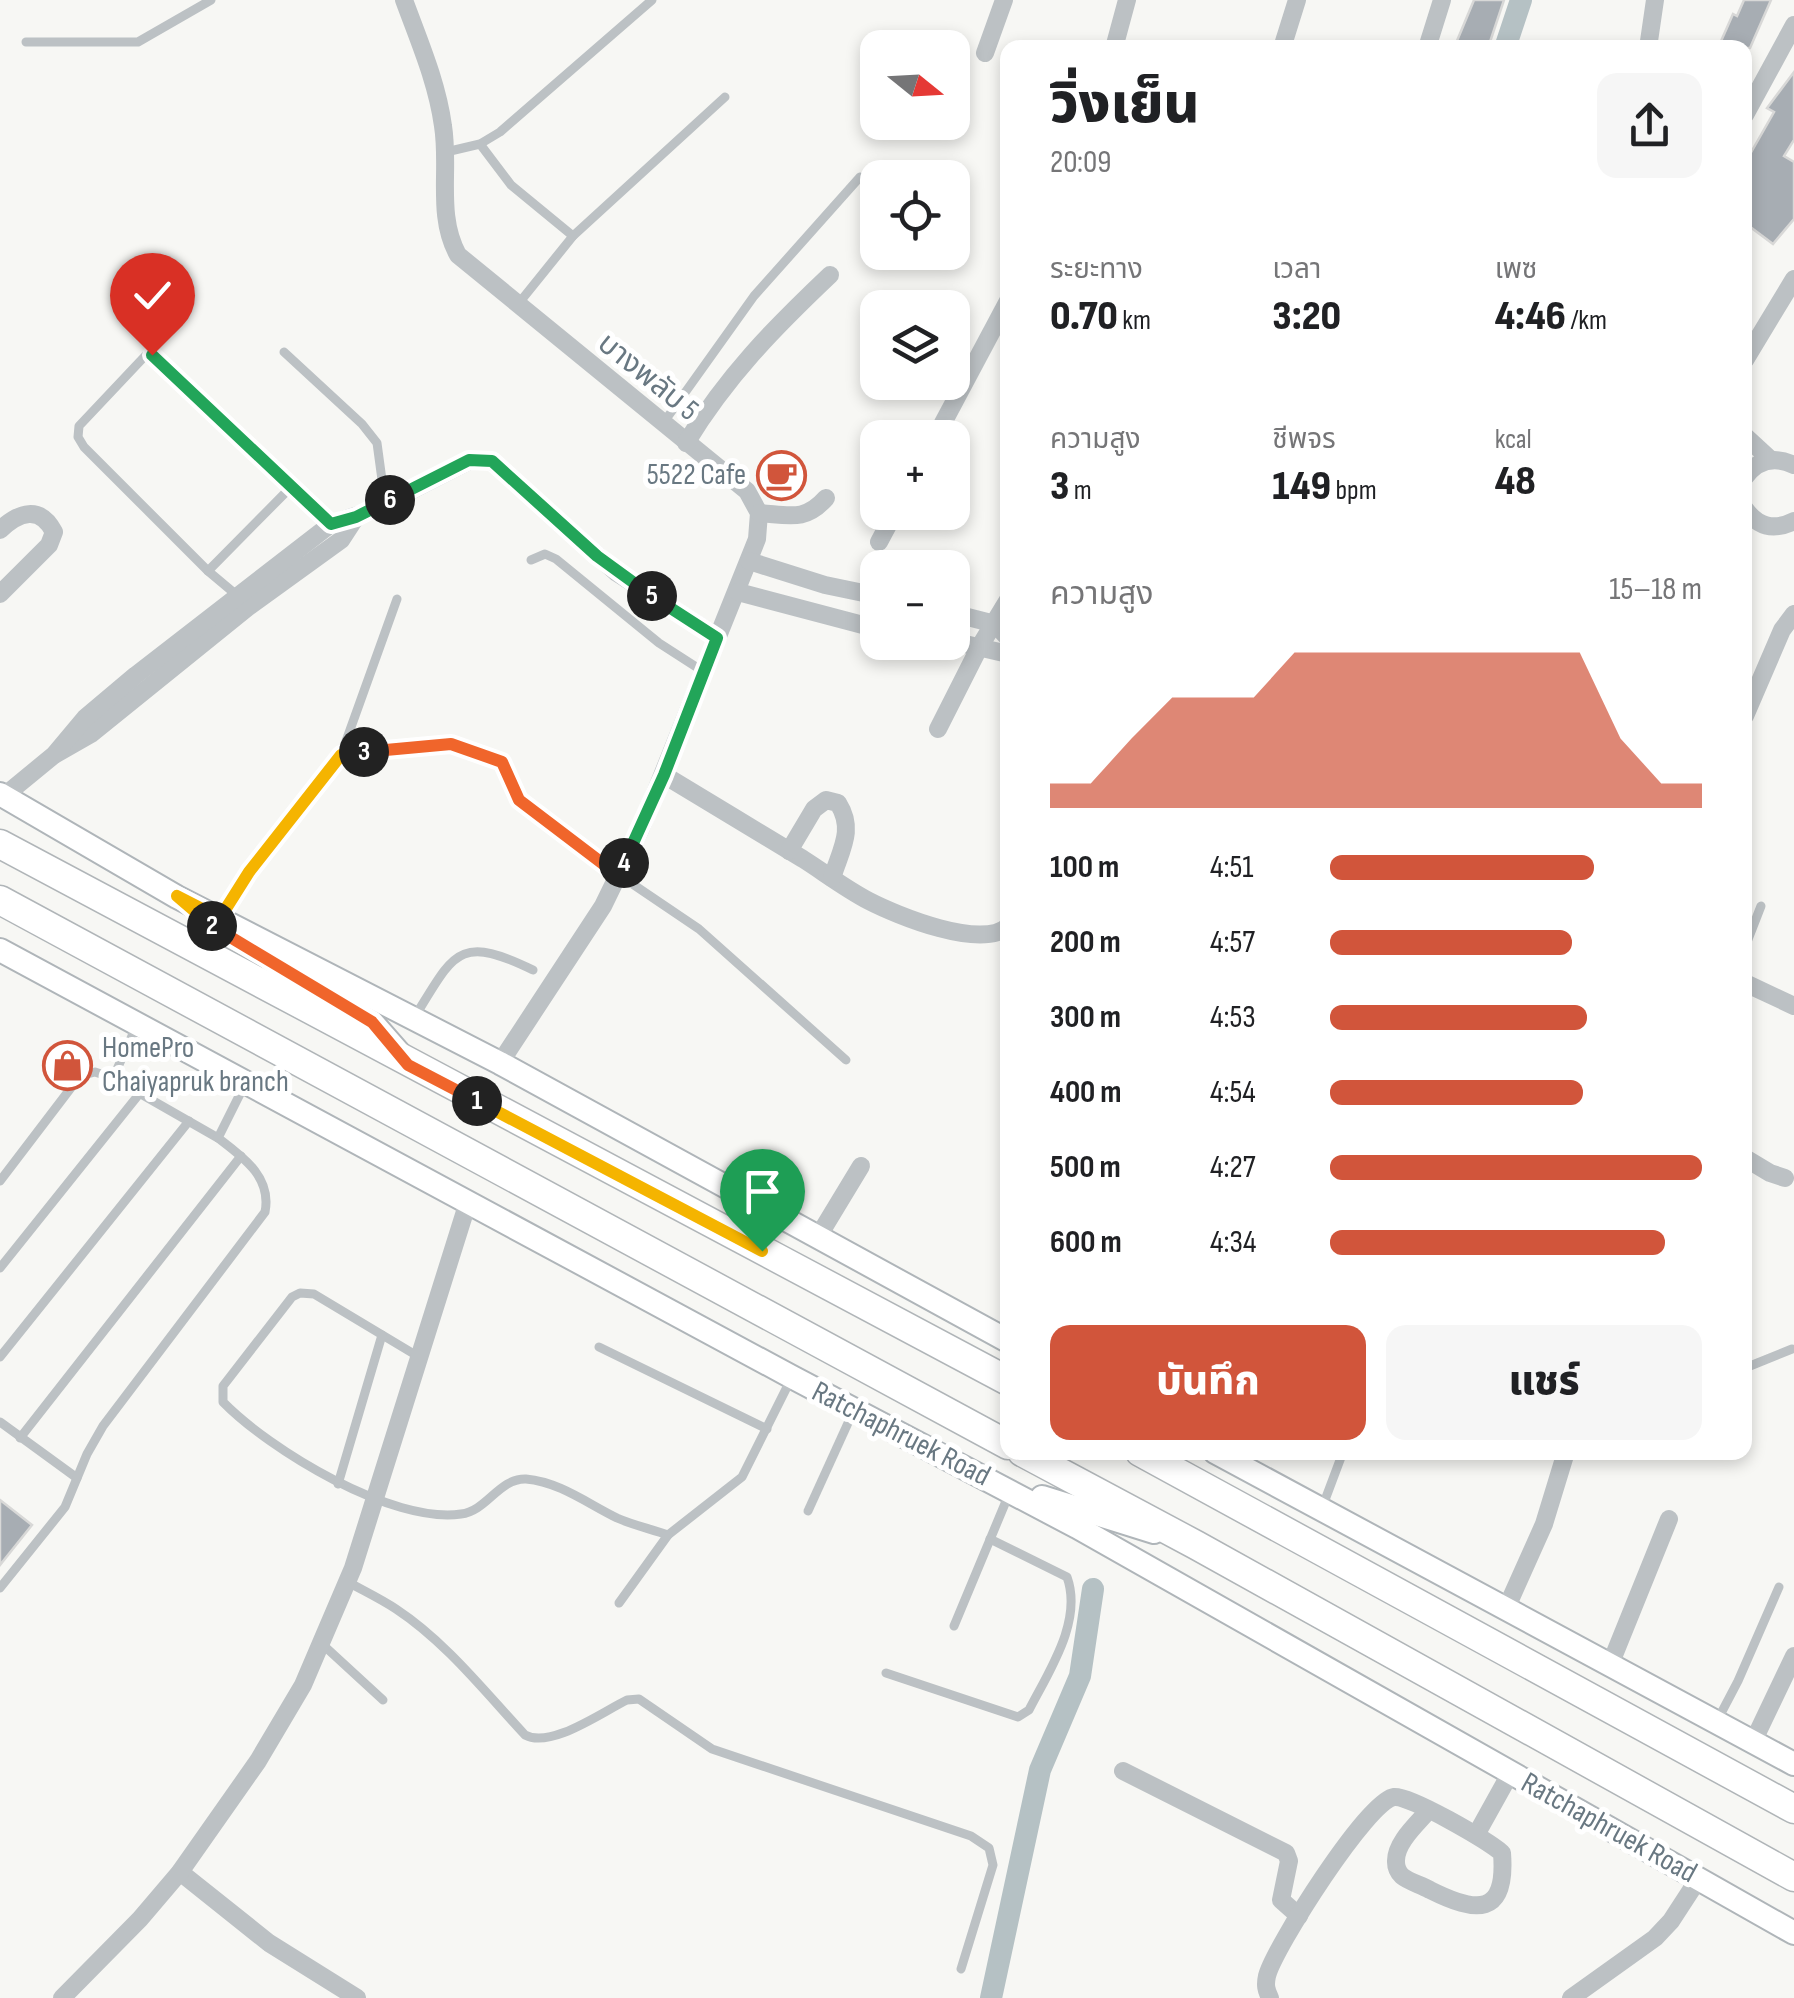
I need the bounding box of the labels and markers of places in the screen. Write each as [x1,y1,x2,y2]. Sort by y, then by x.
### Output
pin [110,253,195,356]
cafe icon: 5522 Cafe [755,449,807,501]
place label: 5522 Cafe [647,457,746,493]
pin: 6 [365,475,415,525]
pin: 5 [627,571,677,621]
pin: 3 [339,727,389,777]
pin: 4 [599,838,649,888]
pin: 2 [187,901,237,951]
place label: HomePro Chaiyapruk branch [102,1030,289,1100]
shop icon: HomePro Chaiyapruk branch [41,1039,93,1091]
pin: 1 [452,1076,502,1126]
pin [720,1149,805,1252]

